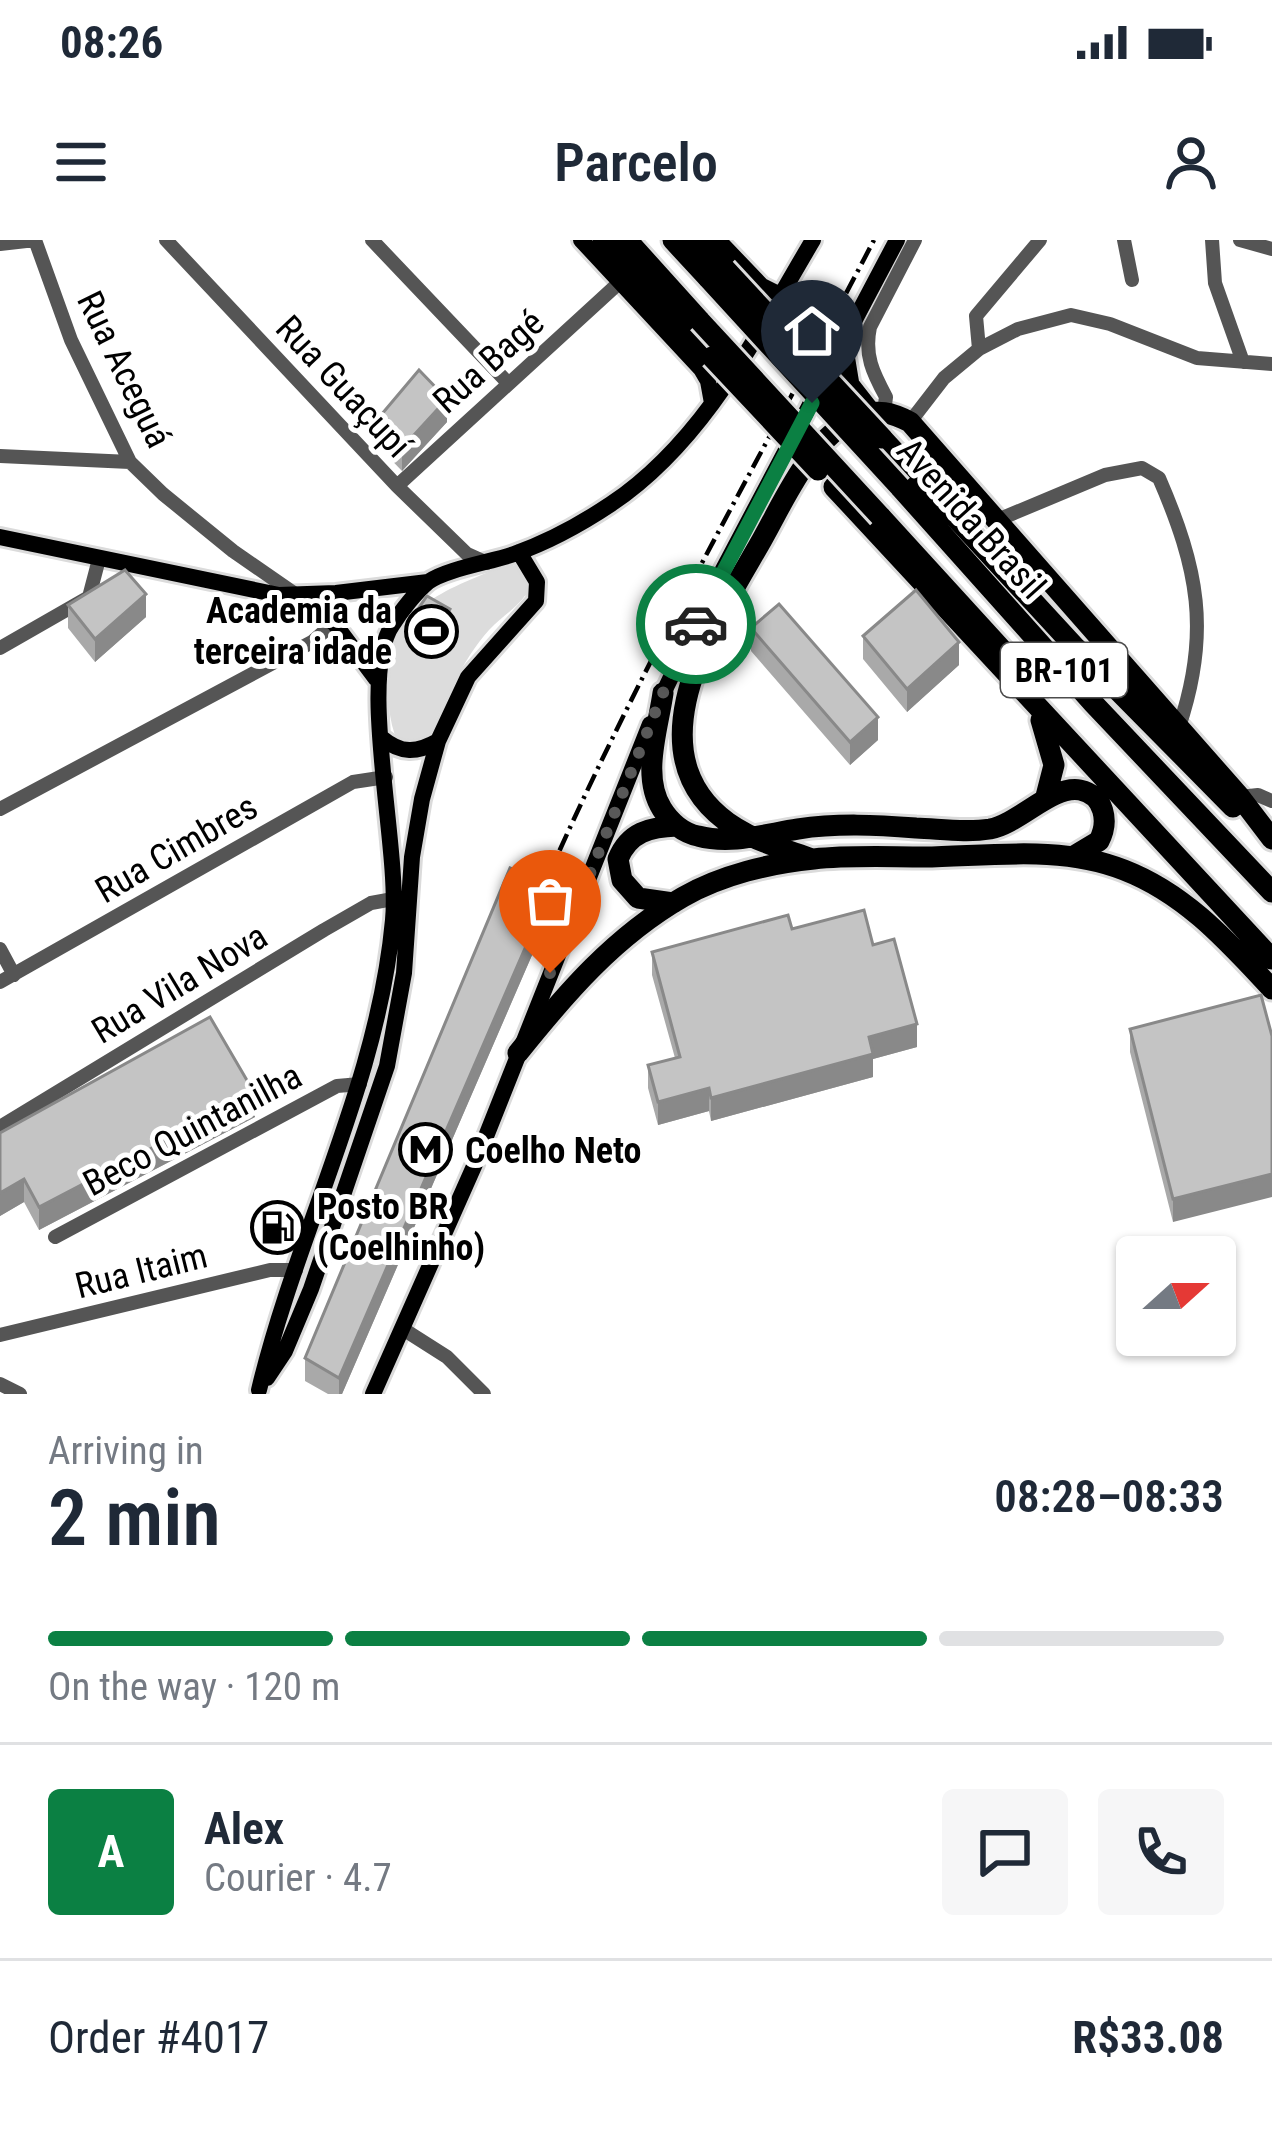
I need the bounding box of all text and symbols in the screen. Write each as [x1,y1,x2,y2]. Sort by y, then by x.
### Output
text: 08:26 [60,16,163,69]
icon: menu [48,129,114,195]
icon: person [1158,129,1224,195]
text: Parcelo [554,131,718,194]
pin [761,280,863,403]
street label: Rua Aceguá [68,284,180,454]
icon: home [779,298,845,364]
street label: Rua Bagé [425,301,552,422]
street label: Rua Guaçupí [267,307,420,467]
street label: Avenida Brasil [888,430,1054,607]
courier [636,564,756,684]
place label: Academia da terceira idade [194,590,392,673]
icon: car [663,591,729,657]
sports icon: Academia da terceira idade [403,603,459,659]
road number: BR-101 [1001,643,1127,697]
street label: Rua Cimbres [88,786,265,912]
pin [499,850,601,973]
icon: bag [517,868,583,934]
street label: Rua Vila Nova [84,915,275,1053]
street label: Beco Quintanilha [76,1055,309,1205]
metro station icon: Coelho Neto [398,1122,454,1178]
place label: Coelho Neto [465,1130,641,1172]
place label: Posto BR (Coelhinho) [317,1186,485,1269]
fuel station icon: Posto BR (Coelhinho) [250,1199,306,1255]
street label: Rua Itaim [71,1234,211,1308]
north arrow [1116,1236,1236,1356]
map controls [1116,1236,1236,1356]
text: Arriving in [48,1428,204,1474]
text: 08:28–08:33 [994,1470,1224,1523]
text: 2 min [48,1473,221,1564]
text: On the way · 120 m [48,1664,340,1710]
button: chat [942,1789,1068,1915]
button: phone [1098,1789,1224,1915]
text: Alex [204,1802,284,1855]
text: A [98,1825,124,1878]
text: Courier · 4.7 [204,1855,392,1901]
text: Order #4017 [48,2011,269,2064]
text: R$33.08 [1072,2011,1224,2064]

